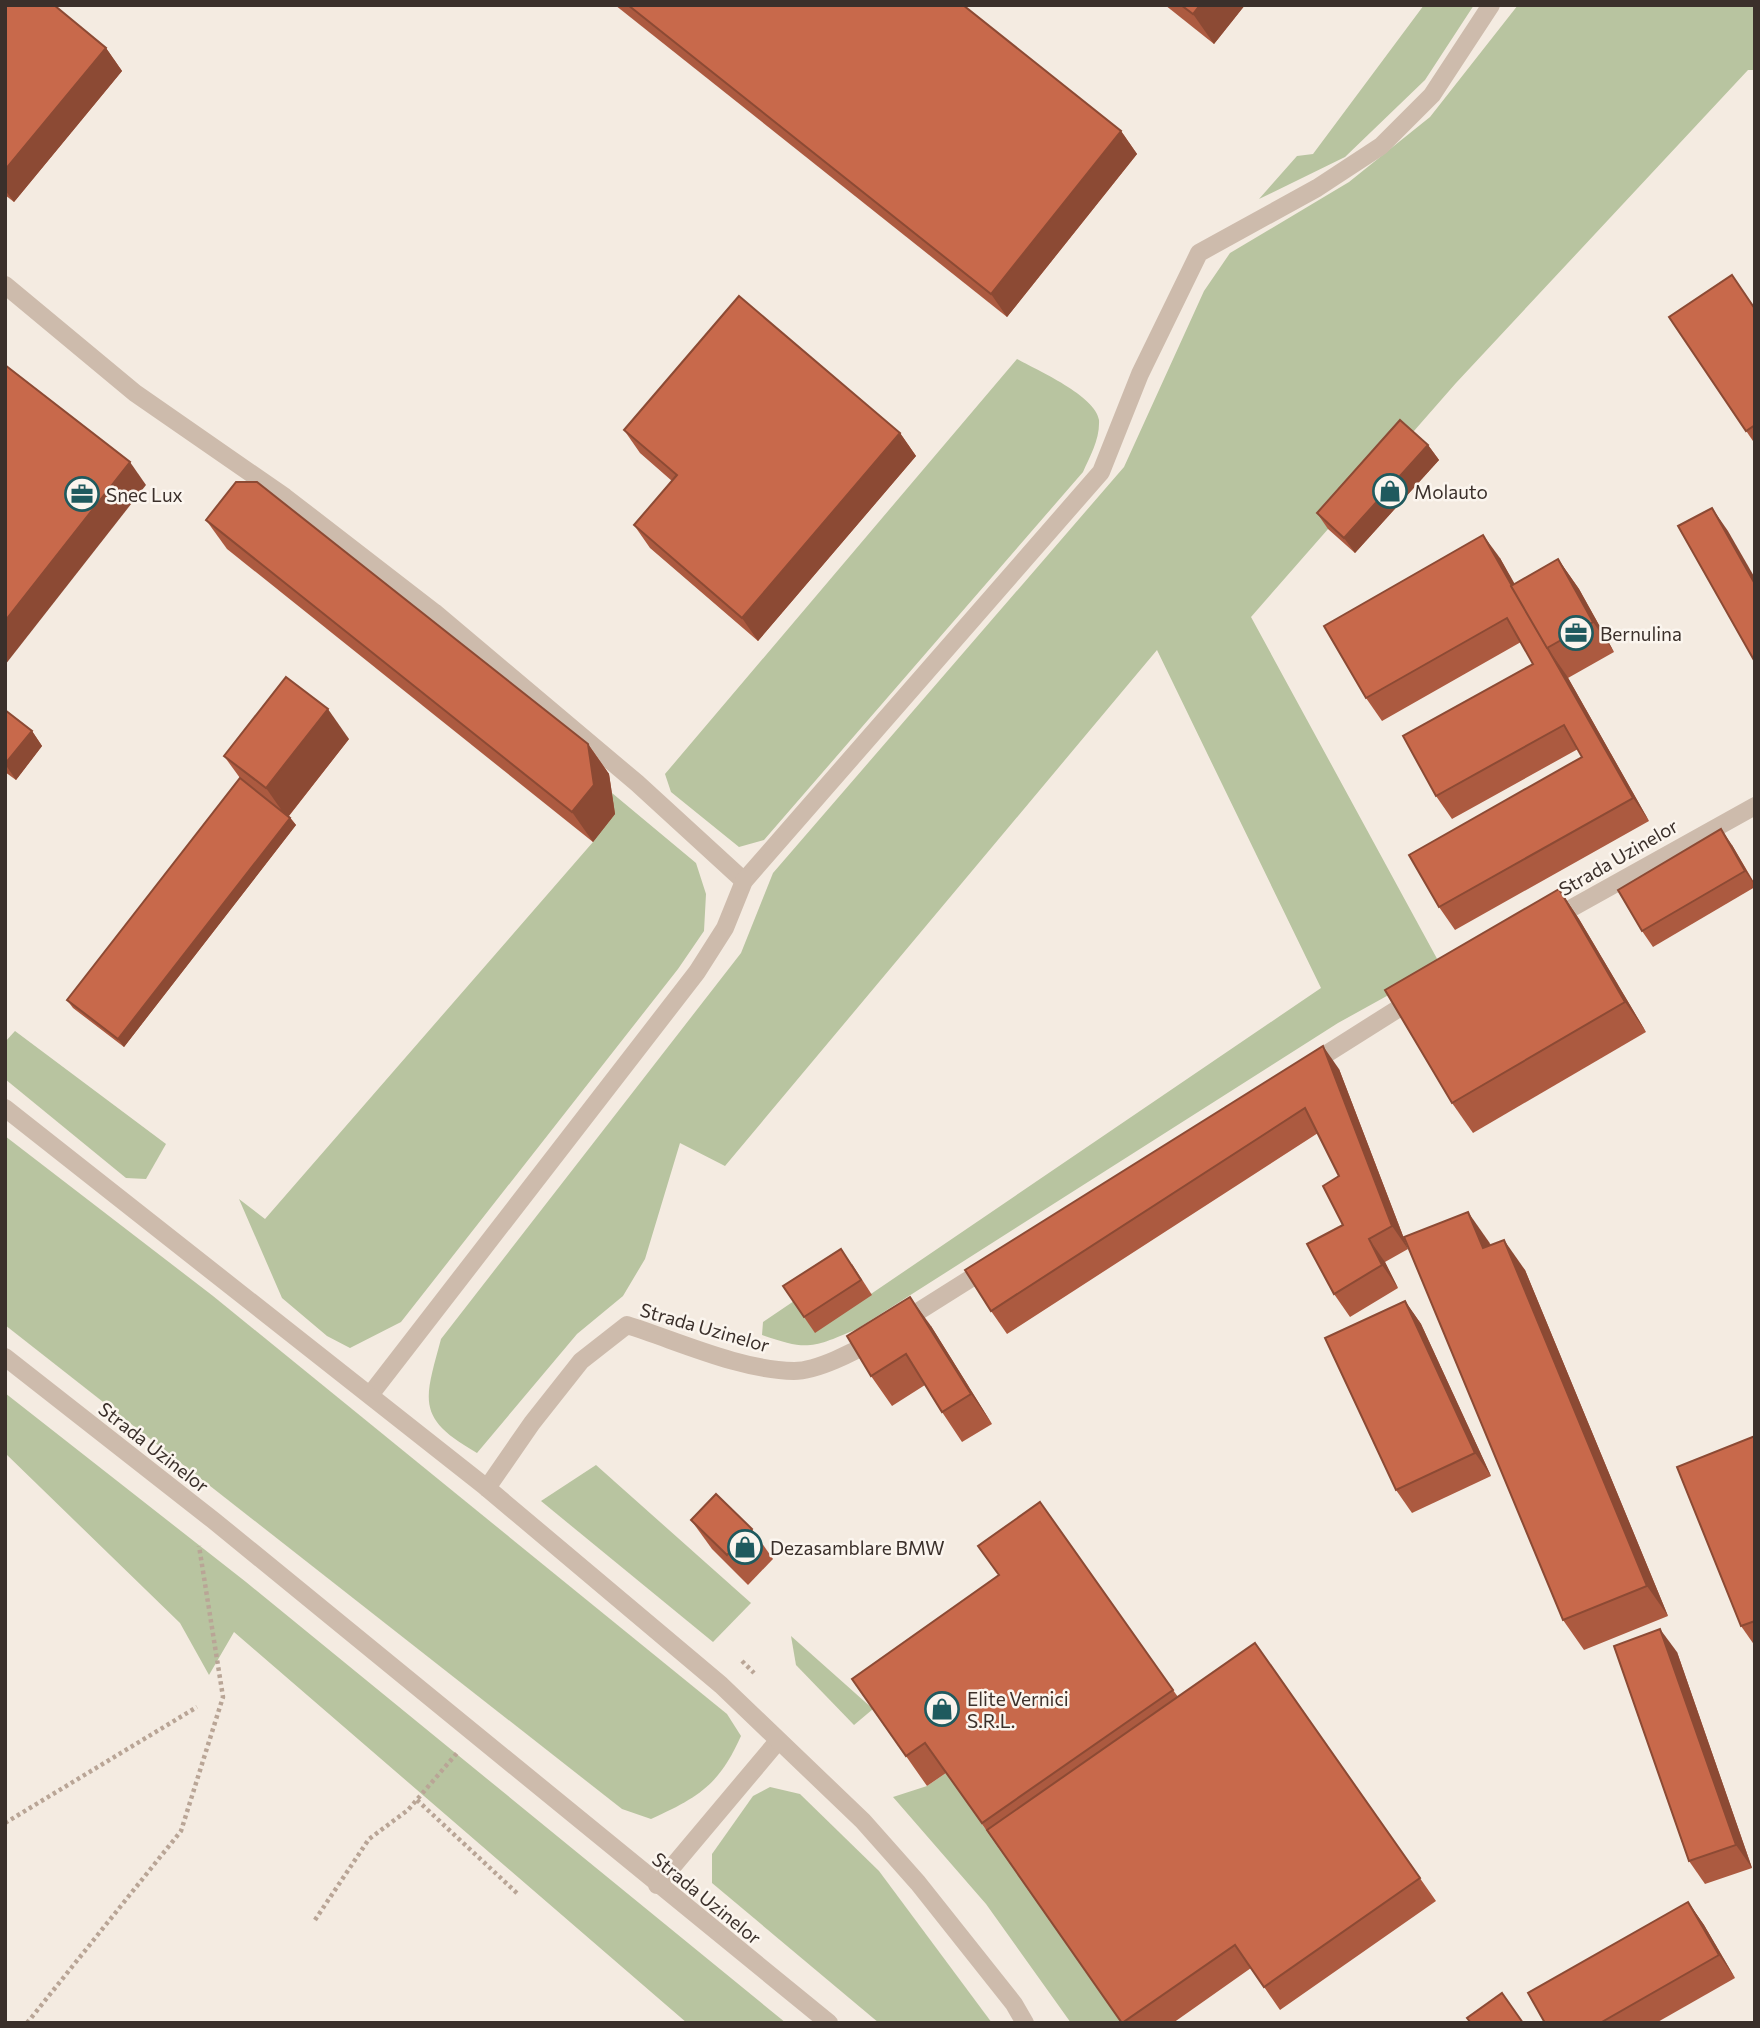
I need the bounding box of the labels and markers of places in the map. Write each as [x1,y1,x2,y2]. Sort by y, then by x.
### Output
shop icon: Molauto [1371,472,1409,510]
office icon: Snec Lux [63,475,101,513]
place label: Molauto [1414,480,1488,503]
place label: Snec Lux [106,483,183,506]
office icon: Bernulina [1557,614,1595,652]
place label: Bernulina [1600,622,1682,645]
shop icon: Dezasamblare BMW [726,1528,764,1566]
place label: Dezasamblare BMW [770,1536,945,1559]
place label: Elite Vernici S.R.L. [967,1687,1069,1732]
shop icon: Elite Vernici S.R.L. [923,1690,961,1728]

